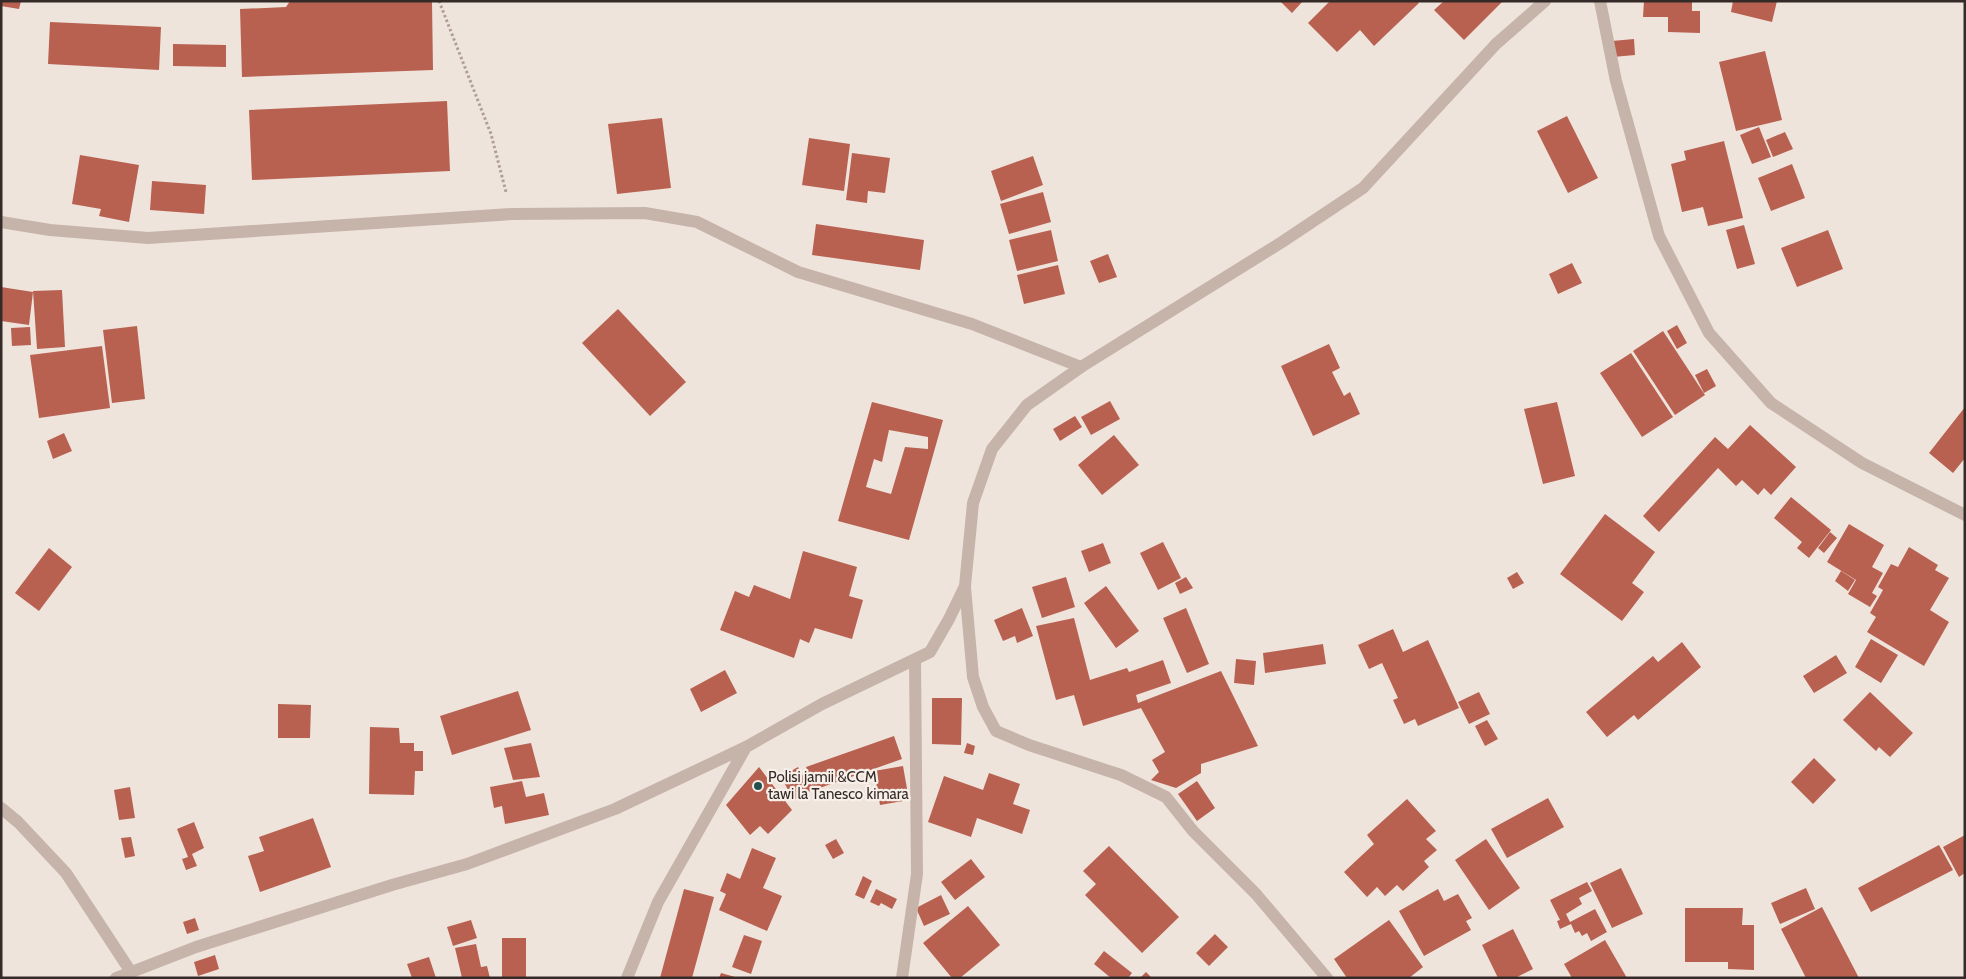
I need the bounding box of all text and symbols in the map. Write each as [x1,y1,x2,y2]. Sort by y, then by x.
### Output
place label: Polisi jamii &CCM tawi la Tanesco kimara [768,768,909,803]
marker: Polisi jamii &CCM tawi la Tanesco kimara [752,780,764,792]

